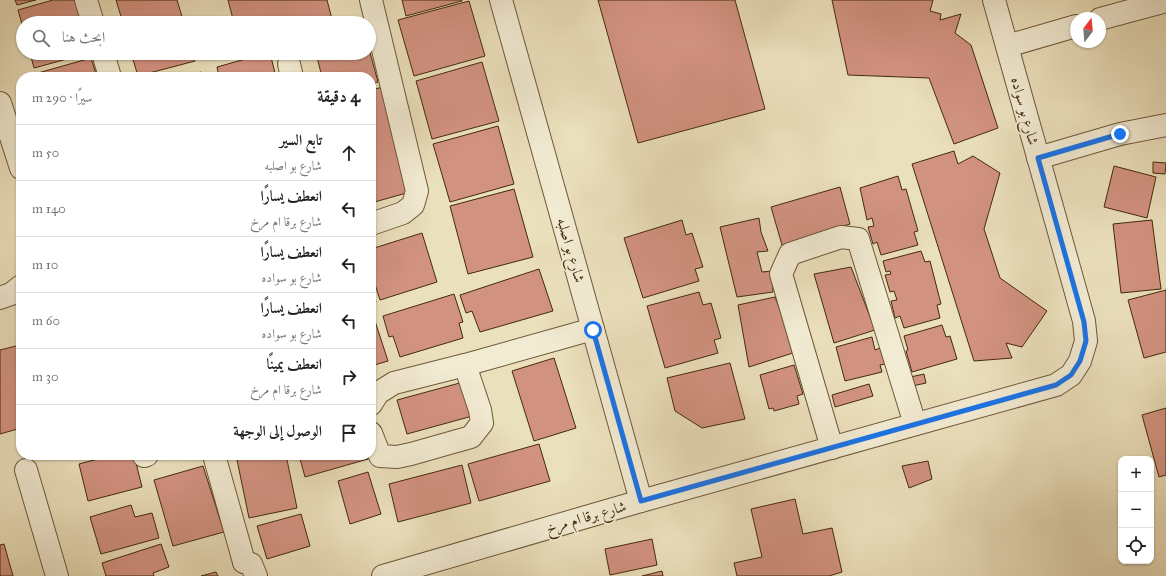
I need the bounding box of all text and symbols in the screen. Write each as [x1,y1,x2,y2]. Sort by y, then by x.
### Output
north arrow [1070,12,1106,48]
search box [16,16,376,60]
icon: search [30,27,52,49]
text: ابحث هنا [62,28,105,46]
street label: شارع بو سواده [1003,75,1043,148]
text: 4 دقيقة [317,86,360,107]
text: سيرًا · 290 m [32,90,93,106]
route end [1111,125,1129,143]
text: تابع السير [280,131,322,149]
icon: ahead [338,142,360,164]
text: 50 m [32,145,59,161]
text: شارع بو اصلبه [264,158,322,174]
text: انعطف يسارًا [260,187,322,205]
icon: left [338,198,360,220]
text: 140 m [32,201,66,217]
text: شارع برقا ام مرخ [250,214,322,230]
street label: شارع بو اصلبه [549,216,589,286]
text: انعطف يسارًا [260,243,322,261]
icon: left [338,254,360,276]
text: 10 m [32,257,58,273]
text: شارع بو سواده [262,270,322,286]
text: انعطف يسارًا [260,299,322,317]
icon: left [338,310,360,332]
text: 60 m [32,313,60,329]
route start [584,321,602,339]
text: شارع بو سواده [262,326,322,342]
text: انعطف يمينًا [267,355,322,373]
icon: right [338,366,360,388]
text: 30 m [32,369,59,385]
text: شارع برقا ام مرخ [250,382,322,398]
text: الوصول إلى الوجهة [233,422,322,440]
icon: arrive [338,422,360,444]
map controls [1118,456,1154,564]
button: + [1118,456,1154,492]
button: − [1118,492,1154,528]
street label: شارع برقا ام مرخ [544,497,629,541]
button: locate [1118,528,1154,564]

